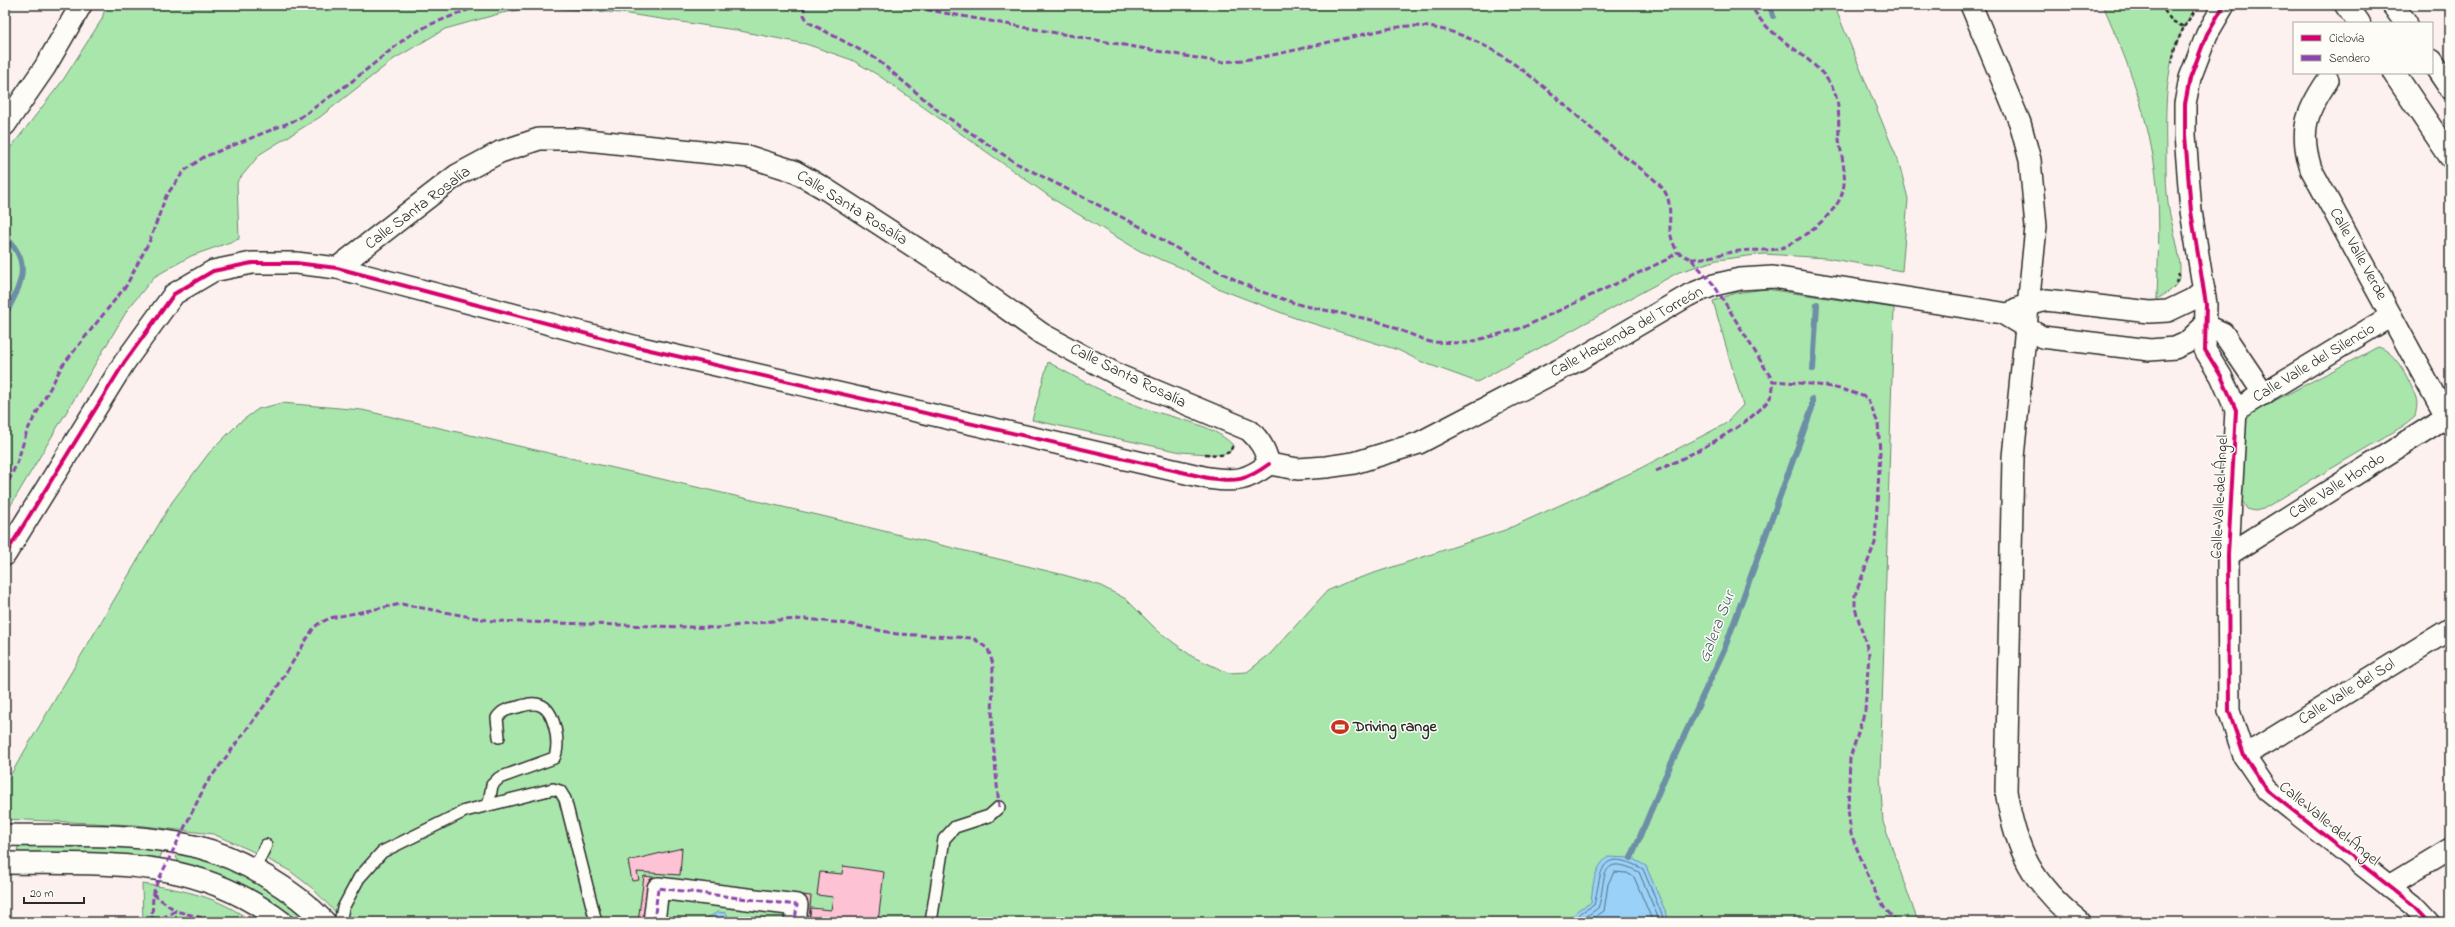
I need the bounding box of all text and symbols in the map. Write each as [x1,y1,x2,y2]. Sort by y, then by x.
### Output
legend [2293,22,2433,74]
text: Ciclovía [2329,30,2365,48]
text: Sendero [2329,50,2370,68]
street label: Calle Santa Rosalía [360,160,476,256]
street label: Calle Santa Rosalía [792,164,912,252]
street label: Calle Valle Verde [2323,203,2394,305]
street label: Calle Hacienda del Torreón [1546,280,1708,384]
street label: Calle Valle del Silencio [2248,317,2380,409]
street label: Calle Santa Rosalía [1066,337,1190,415]
street label: Calle Valle del Ángel [2205,434,2235,560]
street label: Calle Valle Hondo [2284,447,2390,525]
water label: Galera Sur [1692,585,1743,666]
street label: Calle Valle del Sol [2294,652,2400,731]
place label: Driving range [1352,715,1437,740]
sports icon: Driving range [1330,717,1350,737]
street label: Calle Valle del Ángel [2273,776,2385,873]
scale bar [24,879,84,905]
text: 20 m [30,885,53,903]

